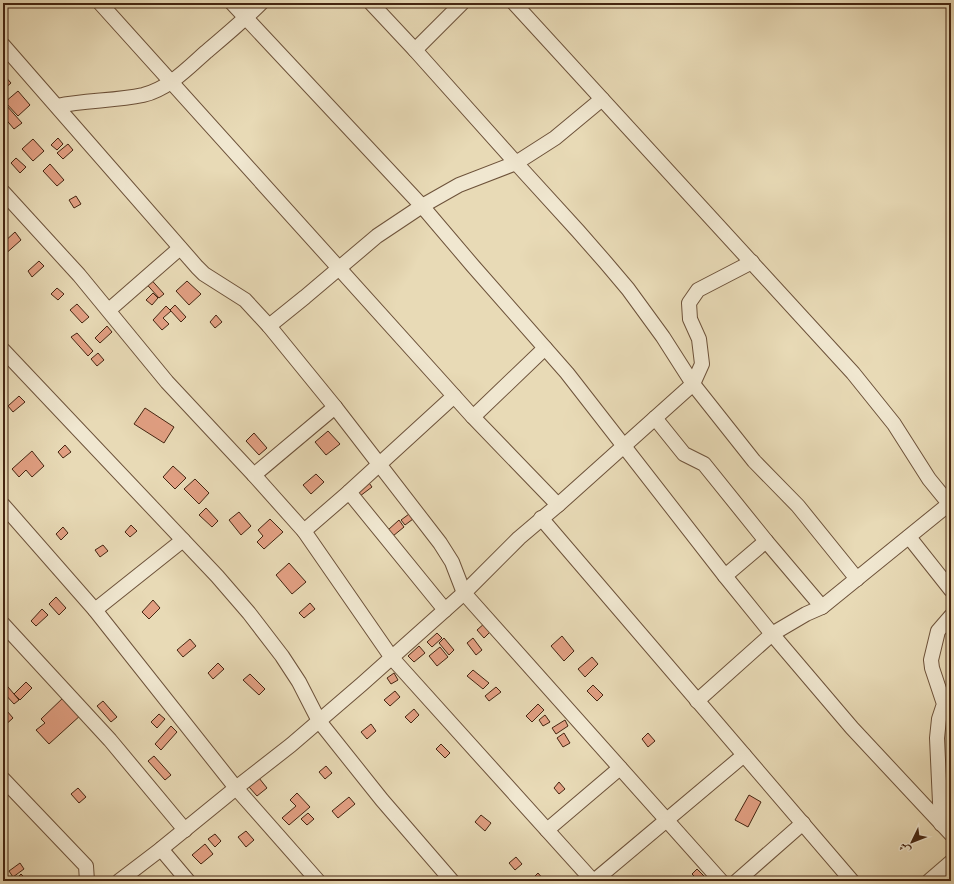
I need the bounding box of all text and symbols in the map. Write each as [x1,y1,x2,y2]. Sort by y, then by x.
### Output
north arrow [892,822,932,862]
text: ش [896,839,914,858]

